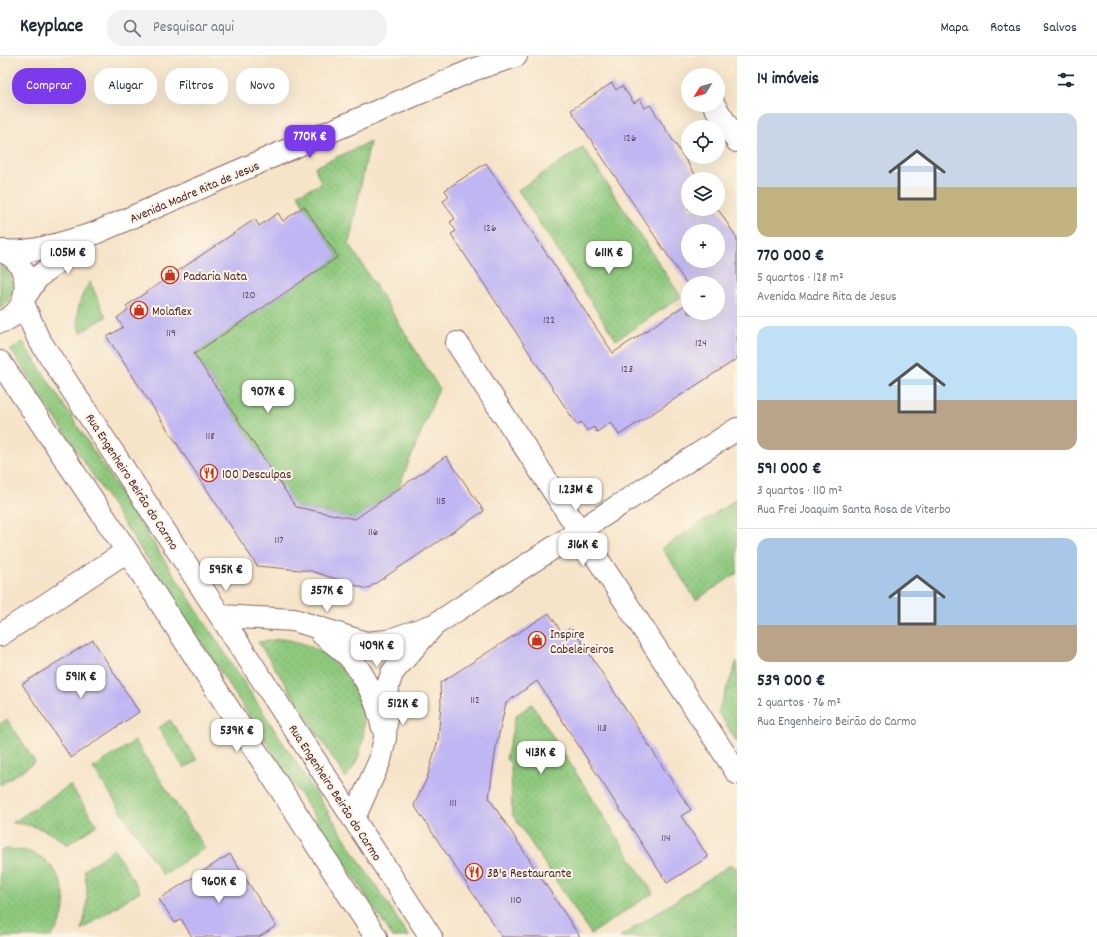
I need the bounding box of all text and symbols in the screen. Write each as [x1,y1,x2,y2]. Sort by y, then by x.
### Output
search box [107,10,387,46]
text: Keyplace [20,14,83,41]
icon: search [121,17,143,39]
text: Pesquisar aqui [153,17,234,39]
text: Mapa [940,18,968,38]
text: Rotas [990,18,1021,38]
text: Salvos [1043,18,1077,38]
chip: Comprar [12,68,86,104]
chip: Alugar [94,68,157,104]
chip: Filtros [165,68,228,104]
chip: Novo [236,68,289,104]
north arrow [681,68,725,112]
map controls [681,68,725,320]
text: 14 imóveis [757,68,819,92]
icon: filters [1055,69,1077,91]
button: locate [681,120,725,164]
pin: 770K € [277,125,343,159]
text: 770K € [293,128,327,147]
house number: 126 [624,131,636,147]
icon: home [881,139,953,211]
street label: Avenida Madre Rita de Jesus [127,157,263,229]
button: layers [681,172,725,216]
house number: 126 [484,221,496,237]
button: + [681,224,725,268]
pin: 1.05M € [31,241,105,275]
pin: 611K € [576,241,642,275]
text: 1.05M € [50,244,86,263]
text: 611K € [595,244,623,263]
text: 770 000 € [757,245,824,269]
shop icon: Padaria Nata [160,265,180,285]
place label: Padaria Nata [183,268,248,287]
text: 5 quartos · 128 m² [757,269,844,288]
button: − [681,276,725,320]
house number: 120 [242,288,256,304]
text: Avenida Madre Rita de Jesus [757,288,897,307]
shop icon: Molaflex [129,300,149,320]
place label: Molaflex [152,303,192,322]
house number: 122 [543,313,555,329]
house number: 119 [166,326,176,342]
house number: 124 [695,336,707,352]
icon: home [881,352,953,424]
house number: 123 [621,362,633,378]
pin: 907K € [235,380,301,414]
text: 907K € [251,383,285,402]
street label: Rua Engenheiro Beirão do Carmo [80,410,182,554]
house number: 118 [205,429,215,445]
text: 591 000 € [757,458,821,482]
restaurant icon: 100 Desculpas [199,463,219,483]
place label: 100 Desculpas [222,466,291,485]
pin: 1.23M € [539,478,613,512]
text: 1.23M € [559,481,593,500]
text: 3 quartos · 110 m² [757,482,842,501]
house number: 115 [436,494,446,510]
text: Rua Frei Joaquim Santa Rosa de Viterbo [757,501,951,520]
house number: 116 [368,525,378,541]
house number: 117 [274,533,284,549]
pin: 316K € [550,533,616,567]
text: 316K € [567,536,599,555]
pin: 595K € [193,558,259,592]
text: 595K € [209,561,243,580]
icon: home [881,564,953,636]
pin: 357K € [294,579,360,613]
text: 357K € [310,582,344,601]
place label: Inspire Cabeleireiros [550,626,614,660]
shop icon: Inspire Cabeleireiros [527,630,547,650]
pin: 409K € [344,634,410,668]
text: 409K € [360,637,394,656]
pin: 591K € [48,665,114,699]
text: 591K € [65,668,97,687]
text: 539 000 € [757,670,825,694]
pin: 512K € [370,692,436,726]
house number: 112 [470,693,480,709]
text: 2 quartos · 76 m² [757,694,841,713]
text: 512K € [388,695,418,714]
text: Rua Engenheiro Beirão do Carmo [757,713,916,732]
pin: 539K € [204,719,270,753]
street label: Rua Engenheiro Beirão do Carmo [283,721,385,865]
house number: 113 [597,721,607,737]
text: 539K € [220,722,254,741]
pin: 413K € [508,741,574,775]
text: 413K € [526,744,556,763]
house number: 111 [449,796,457,812]
house number: 114 [661,831,671,847]
restaurant icon: 3B's Restaurante [464,862,484,882]
place label: 3B's Restaurante [487,865,572,884]
pin: 960K € [186,870,252,904]
text: 960K € [201,873,237,892]
house number: 110 [511,893,521,909]

